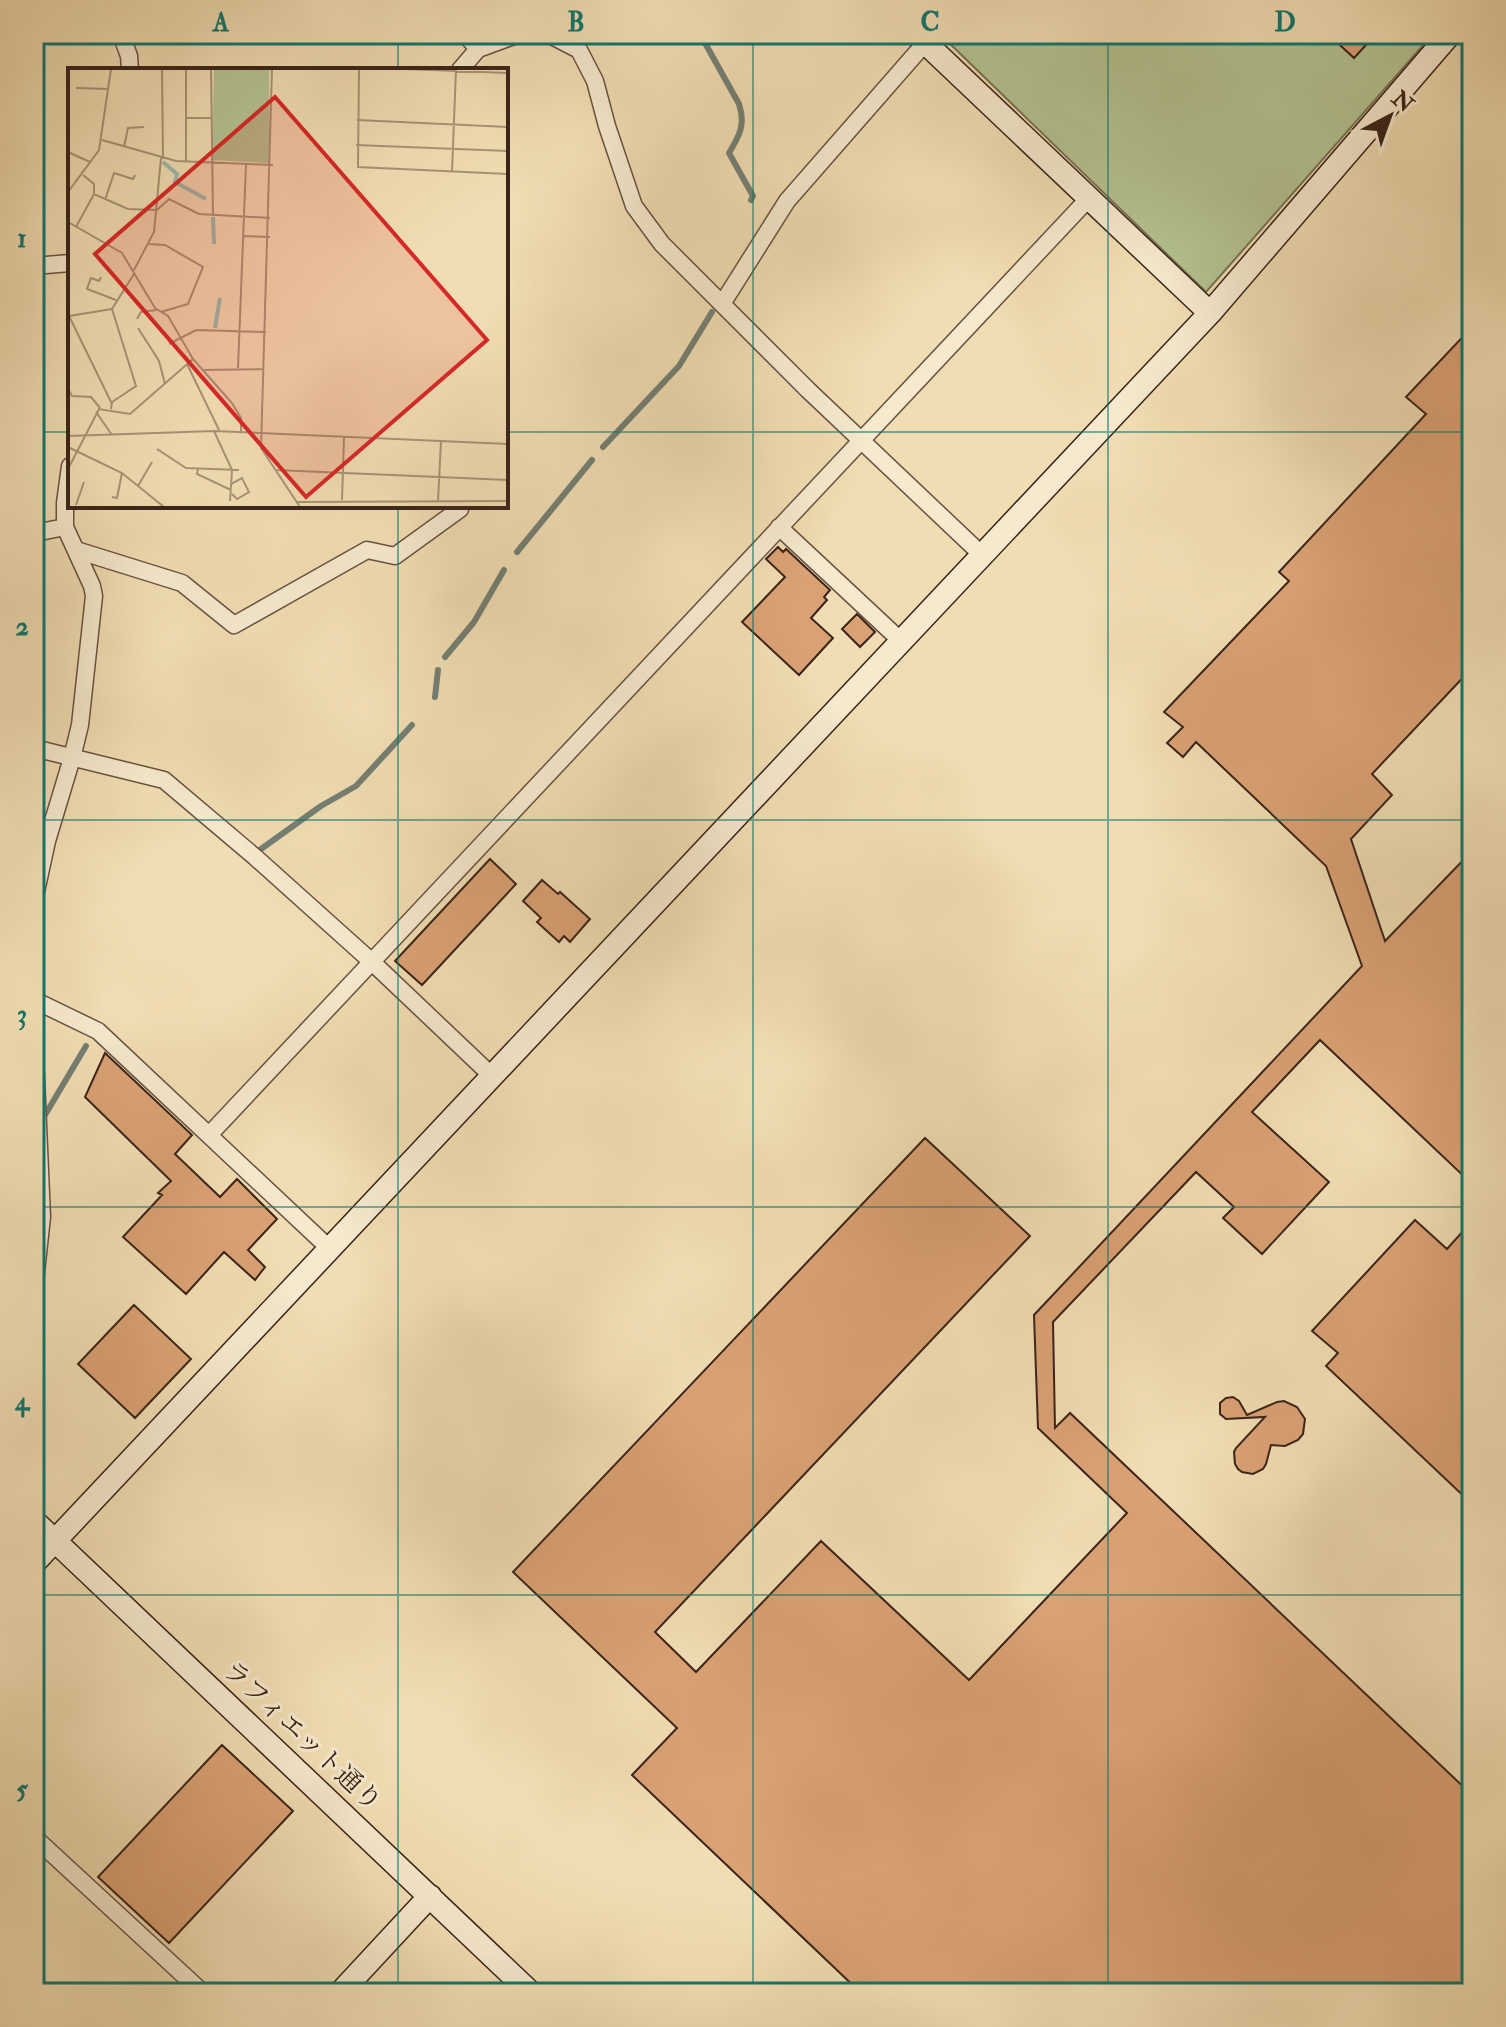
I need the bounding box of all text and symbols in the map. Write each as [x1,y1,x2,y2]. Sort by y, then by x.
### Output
text: A [212,7,230,39]
text: B [567,7,585,39]
text: C [920,7,940,39]
text: D [1274,7,1296,39]
inset map [68,68,508,508]
north arrow [1350,76,1430,156]
text: N [1385,84,1419,119]
text: 1 [17,223,27,255]
text: 2 [15,611,29,643]
text: 3 [17,999,27,1031]
text: 4 [14,1386,31,1418]
street label: ラフィエット通り [216,1654,388,1818]
text: 5 [16,1774,28,1806]

